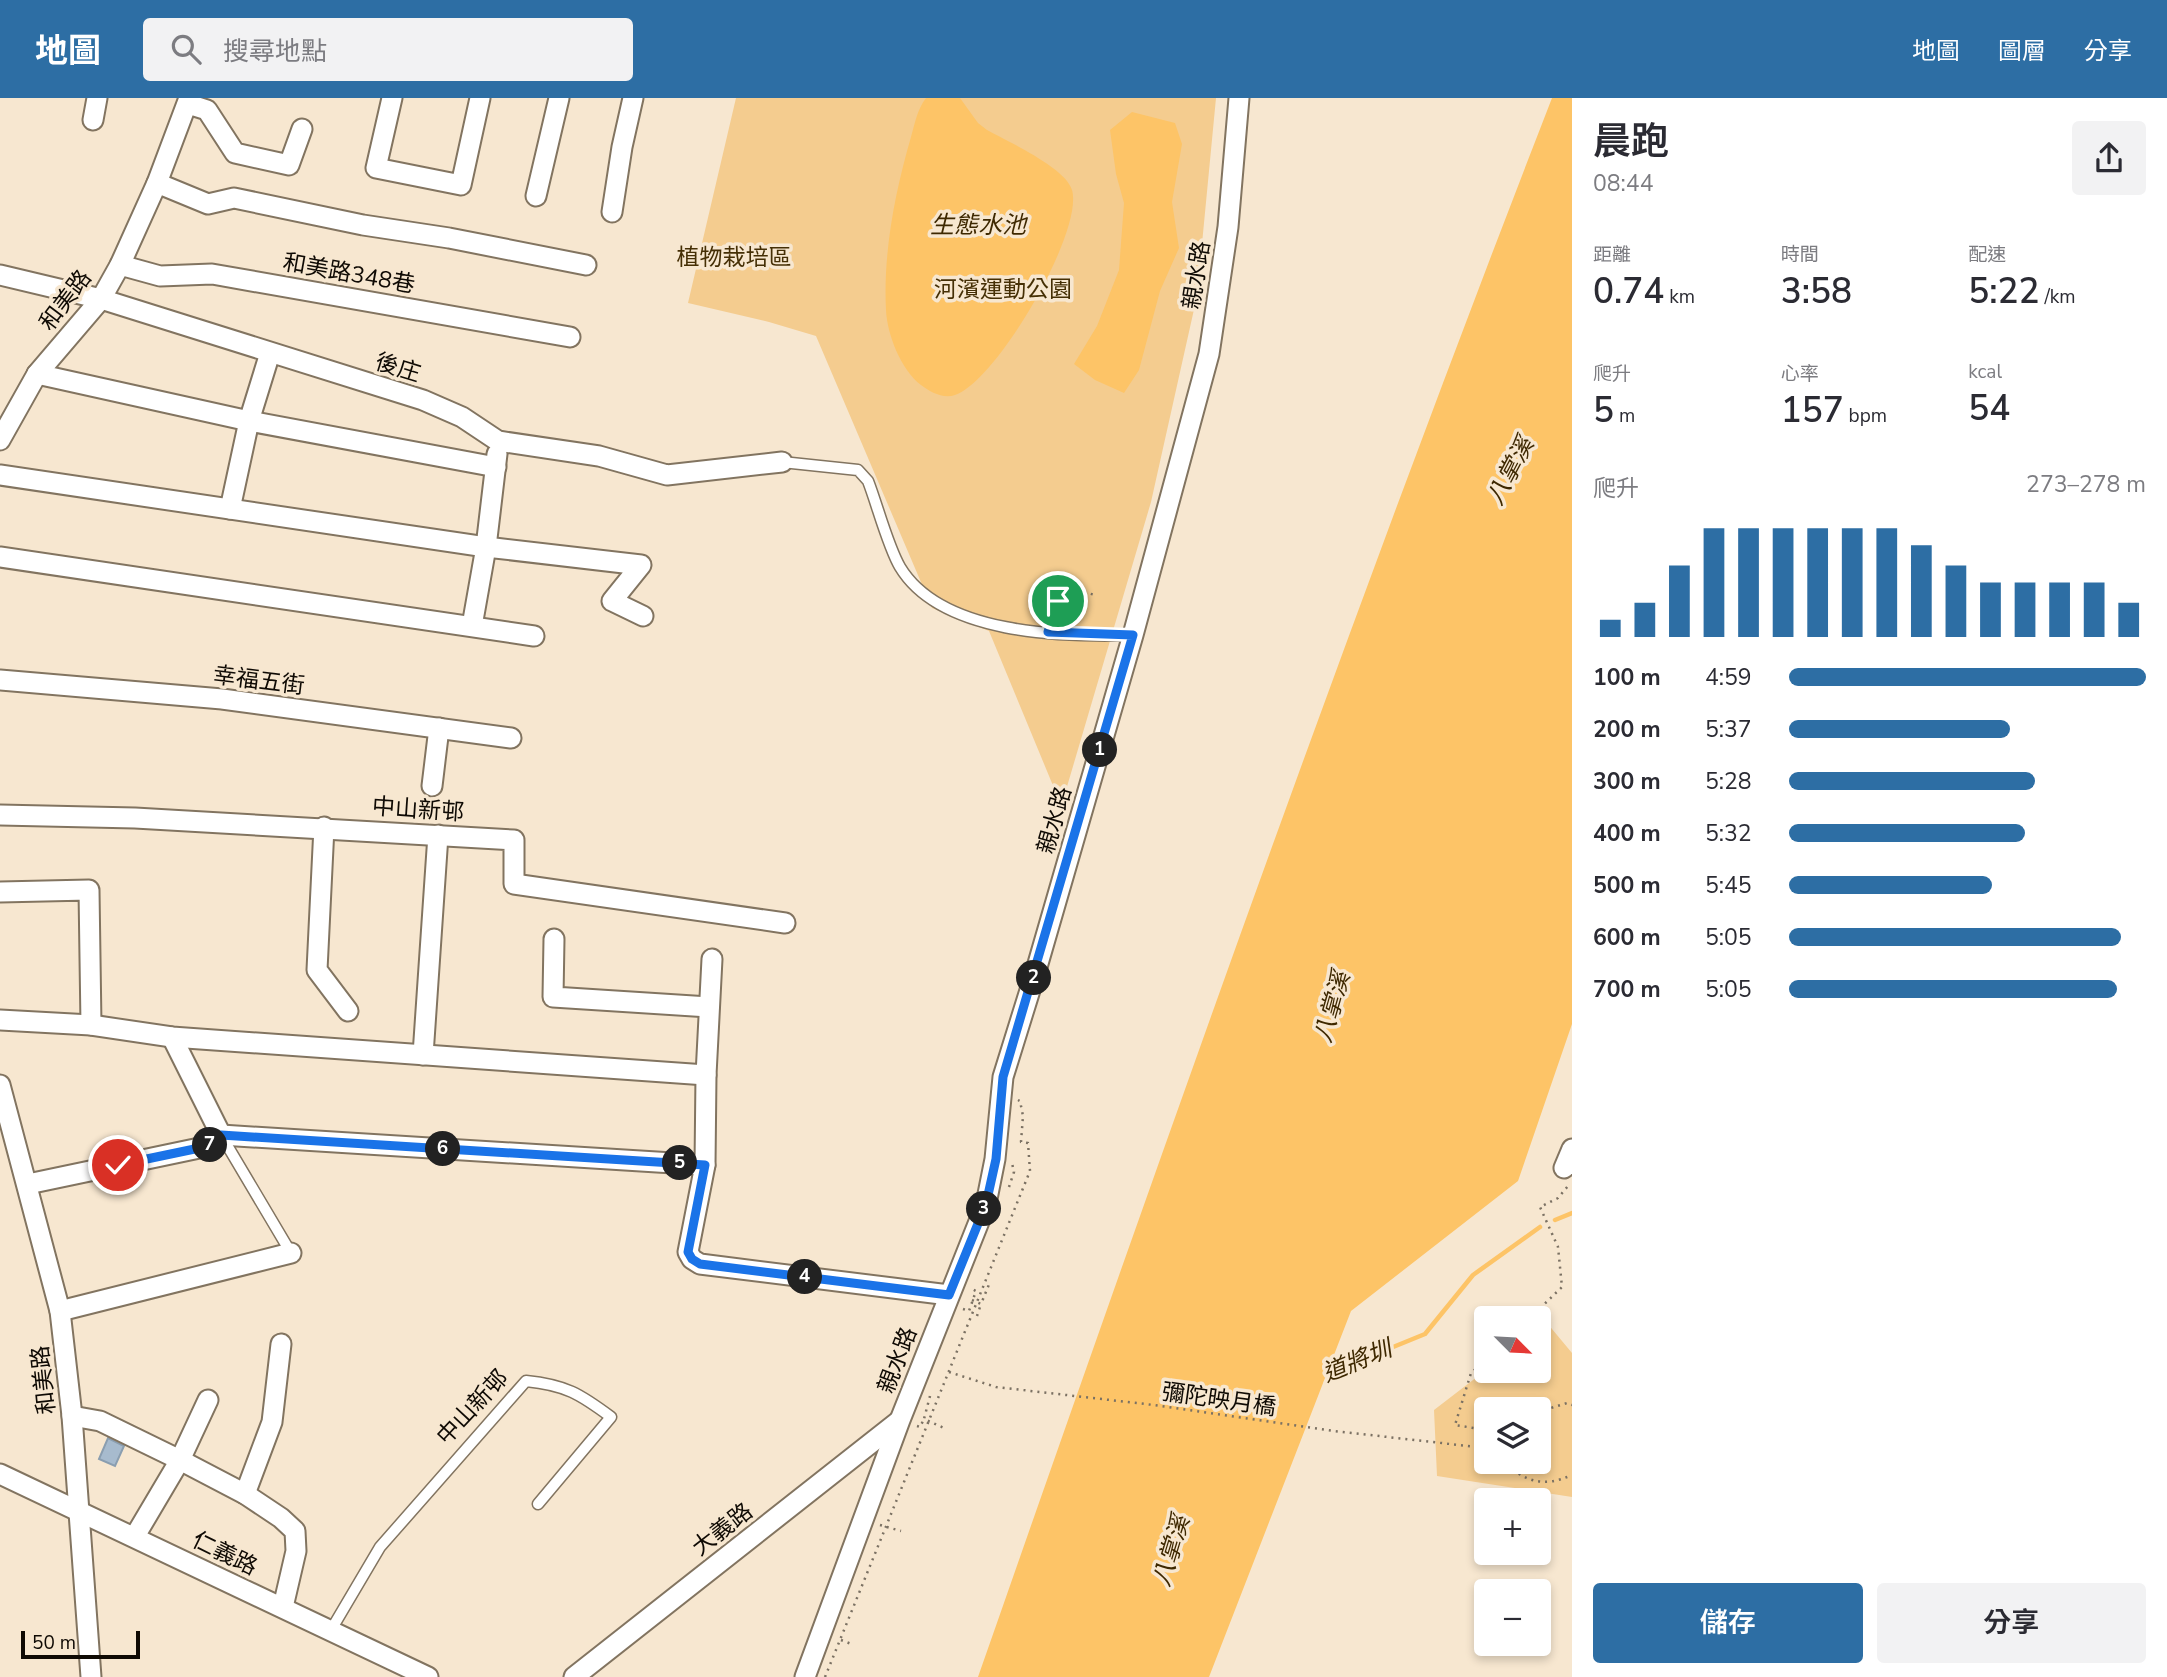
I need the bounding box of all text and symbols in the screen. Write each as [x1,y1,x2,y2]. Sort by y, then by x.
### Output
search box [143,18,633,81]
text: 地圖 [35,29,101,74]
icon: search [167,30,205,68]
text: 搜尋地點 [223,34,327,69]
text: 地圖 [1912,35,1960,67]
text: 圖層 [1998,35,2046,67]
text: 分享 [2084,35,2132,67]
text: 晨跑 [1593,116,1669,167]
button: share [2072,121,2146,195]
text: 08:44 [1593,168,1653,199]
water label: 生態水池 [930,209,1029,241]
street label: 親水路 [1176,239,1217,312]
park label: 植物栽培區 [677,242,792,273]
text: 距離 [1593,242,1631,268]
text: 時間 [1781,242,1819,268]
text: 配速 [1968,242,2006,268]
street label: 和美路348巷 [281,247,417,300]
street label: 和美路 [32,263,99,337]
text: 0.74 [1593,268,1664,315]
text: 3:58 [1781,268,1852,315]
text: 5:22 [1968,268,2040,315]
park label: 河濱運動公園 [934,274,1072,305]
text: km [1664,284,1695,310]
text: /km [2040,284,2076,310]
street label: 後庄 [371,346,424,389]
text: kcal [1968,359,2002,385]
text: 爬升 [1593,361,1631,387]
text: 心率 [1781,361,1819,387]
text: 54 [1968,385,2010,432]
text: 5 [1593,387,1614,434]
text: 157 [1781,387,1844,434]
text: m [1614,403,1635,429]
text: bpm [1844,403,1887,429]
water label: 八掌溪 [1479,429,1542,510]
text: 273–278 m [2026,469,2146,500]
text: 爬升 [1593,473,1639,504]
pin [1028,571,1088,631]
icon: arrive [1039,582,1077,620]
street label: 幸福五街 [211,660,306,701]
text: 100 m [1593,662,1661,693]
text: 4:59 [1705,662,1752,693]
text: 200 m [1593,714,1661,745]
text: 5:37 [1705,714,1752,745]
pin: 1 [1082,732,1118,768]
text: 1 [1094,736,1105,762]
text: 300 m [1593,766,1661,797]
text: 5:28 [1705,766,1752,797]
street label: 親水路 [1030,783,1079,858]
street label: 中山新邨 [371,791,465,828]
text: 400 m [1593,818,1661,849]
text: 5:32 [1705,818,1752,849]
text: 500 m [1593,870,1661,901]
text: 5:45 [1705,870,1752,901]
text: 600 m [1593,922,1661,953]
text: 5:05 [1705,922,1752,953]
pin: 2 [1016,960,1052,996]
text: 2 [1028,964,1039,990]
water label: 八掌溪 [1307,965,1358,1046]
text: 700 m [1593,974,1661,1005]
text: 5:05 [1705,974,1752,1005]
pin: 7 [192,1128,228,1162]
text: 7 [204,1131,215,1157]
pin: 6 [426,1132,460,1166]
pin [88,1135,148,1195]
text: 6 [437,1135,448,1161]
icon: check [99,1146,137,1184]
pin: 5 [662,1146,698,1180]
text: 5 [674,1149,685,1175]
pin: 3 [967,1192,1002,1226]
text: 3 [978,1195,989,1221]
pin: 4 [788,1260,822,1294]
text: 4 [799,1263,810,1289]
north arrow [1474,1306,1550,1382]
map controls [1474,1306,1551,1656]
street label: 親水路 [871,1322,924,1398]
water label: 道將圳 [1318,1332,1399,1389]
street label: 和美路 [24,1344,63,1416]
street label: 中山新邨 [430,1363,515,1452]
street label: 彌陀映月橋 [1160,1376,1278,1423]
button: layers [1474,1397,1551,1474]
button: + [1474,1488,1551,1565]
street label: 大義路 [686,1496,759,1563]
water label: 八掌溪 [1145,1509,1198,1590]
street label: 仁義路 [187,1524,263,1583]
button: − [1474,1579,1551,1656]
button: 儲存 [1593,1583,1863,1663]
button: 分享 [1877,1583,2146,1663]
scale bar [21,1628,140,1660]
text: 50 m [32,1630,76,1656]

